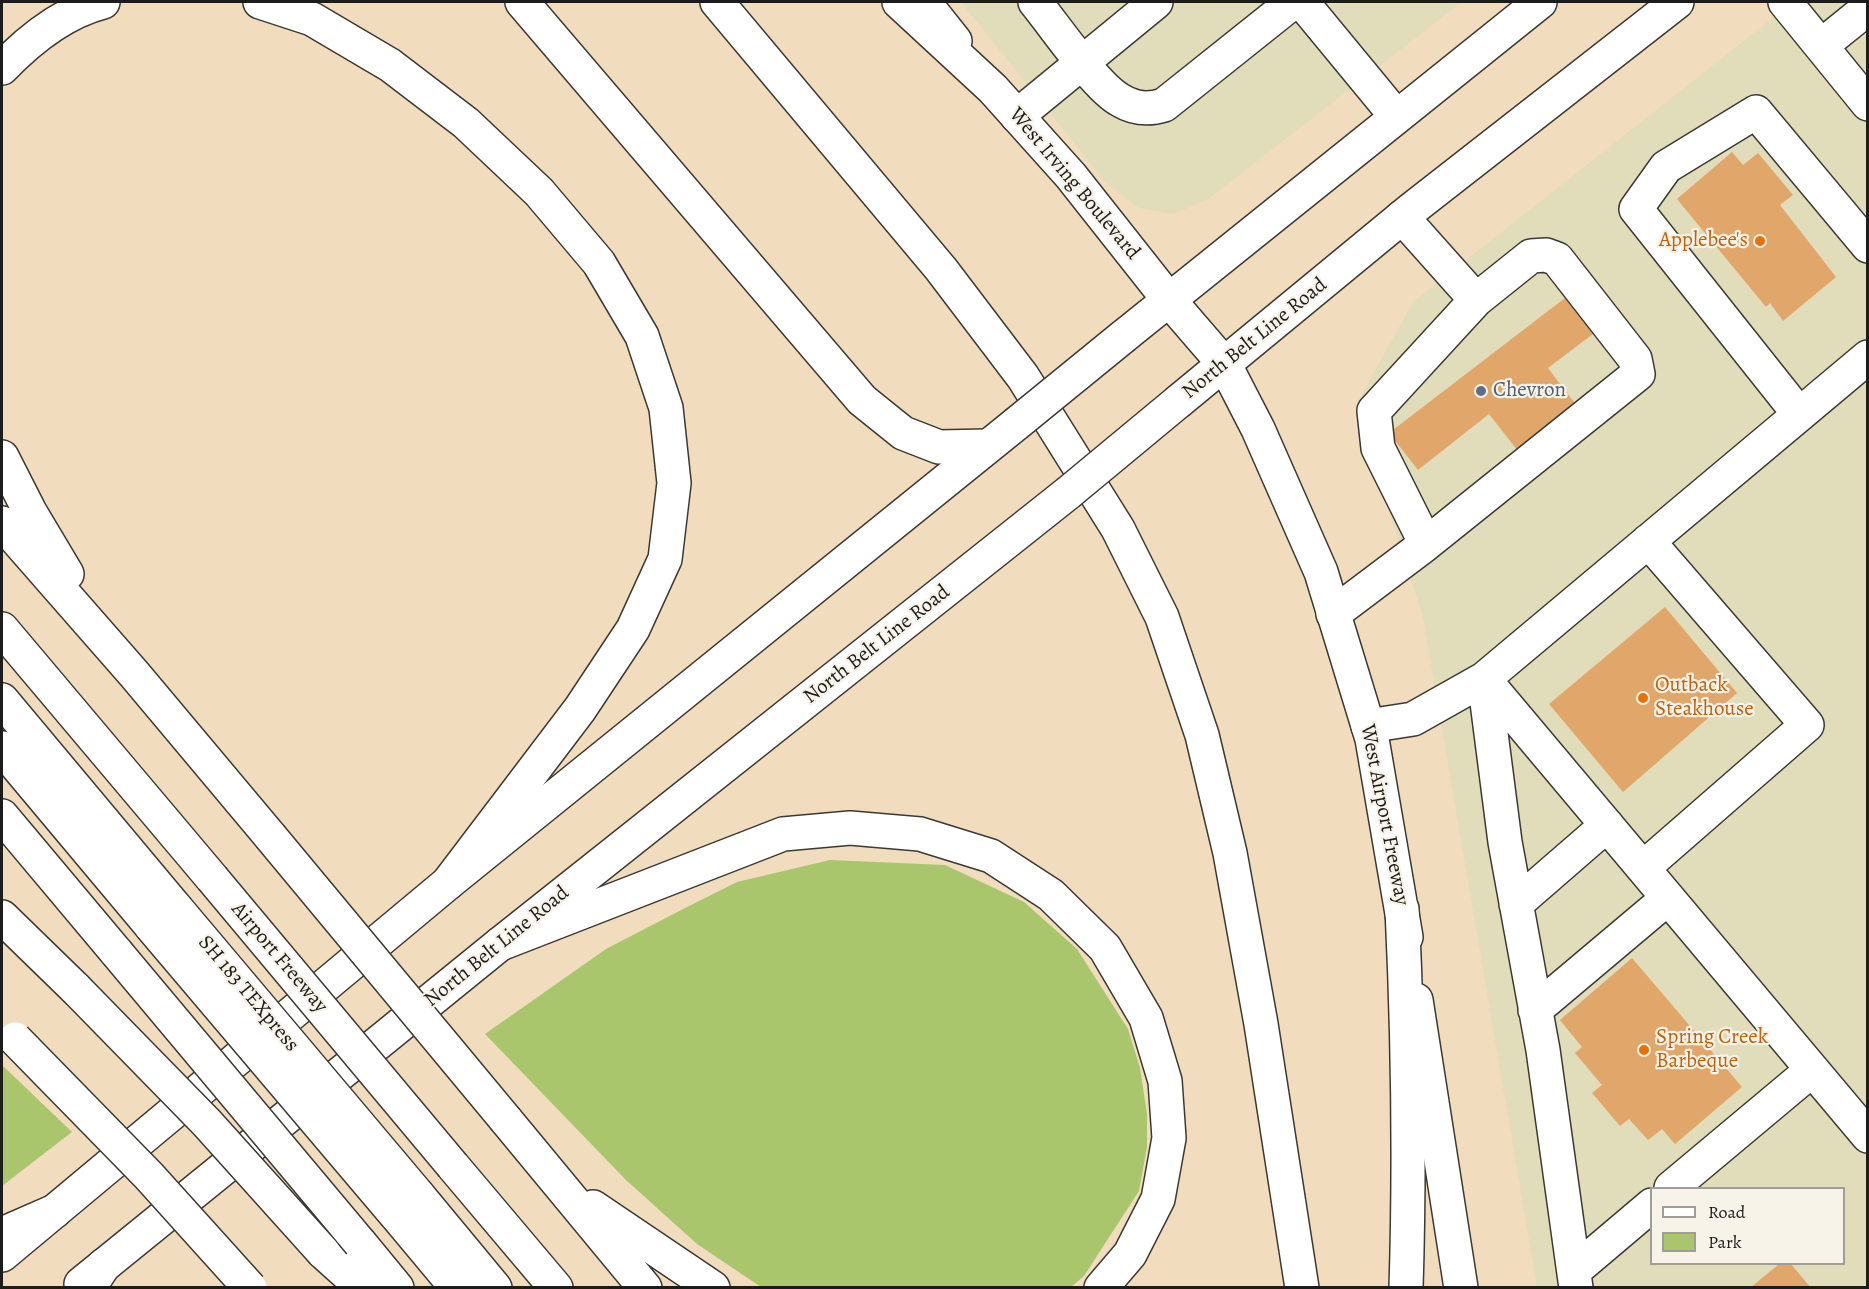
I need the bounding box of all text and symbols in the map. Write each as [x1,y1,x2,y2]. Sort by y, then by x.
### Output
street label: West Irving Boulevard [1003,103,1145,265]
place label: Applebee's [1659,228,1748,254]
marker: Applebee's [1753,234,1767,248]
street label: North Belt Line Road [1178,273,1332,405]
place label: Chevron [1493,378,1566,404]
marker: Chevron [1474,384,1488,398]
street label: North Belt Line Road [799,580,955,710]
place label: Outback Steakhouse [1655,673,1754,723]
marker: Outback Steakhouse [1636,691,1650,705]
street label: West Airport Freeway [1354,722,1414,908]
street label: North Belt Line Road [420,881,574,1013]
street label: Airport Freeway [225,898,333,1018]
street label: SH 183 TEXpress [192,931,304,1057]
place label: Spring Creek Barbeque [1656,1025,1768,1075]
marker: Spring Creek Barbeque [1637,1043,1651,1057]
legend [1650,1187,1845,1265]
text: Road [1708,1200,1745,1224]
text: Park [1708,1230,1742,1254]

